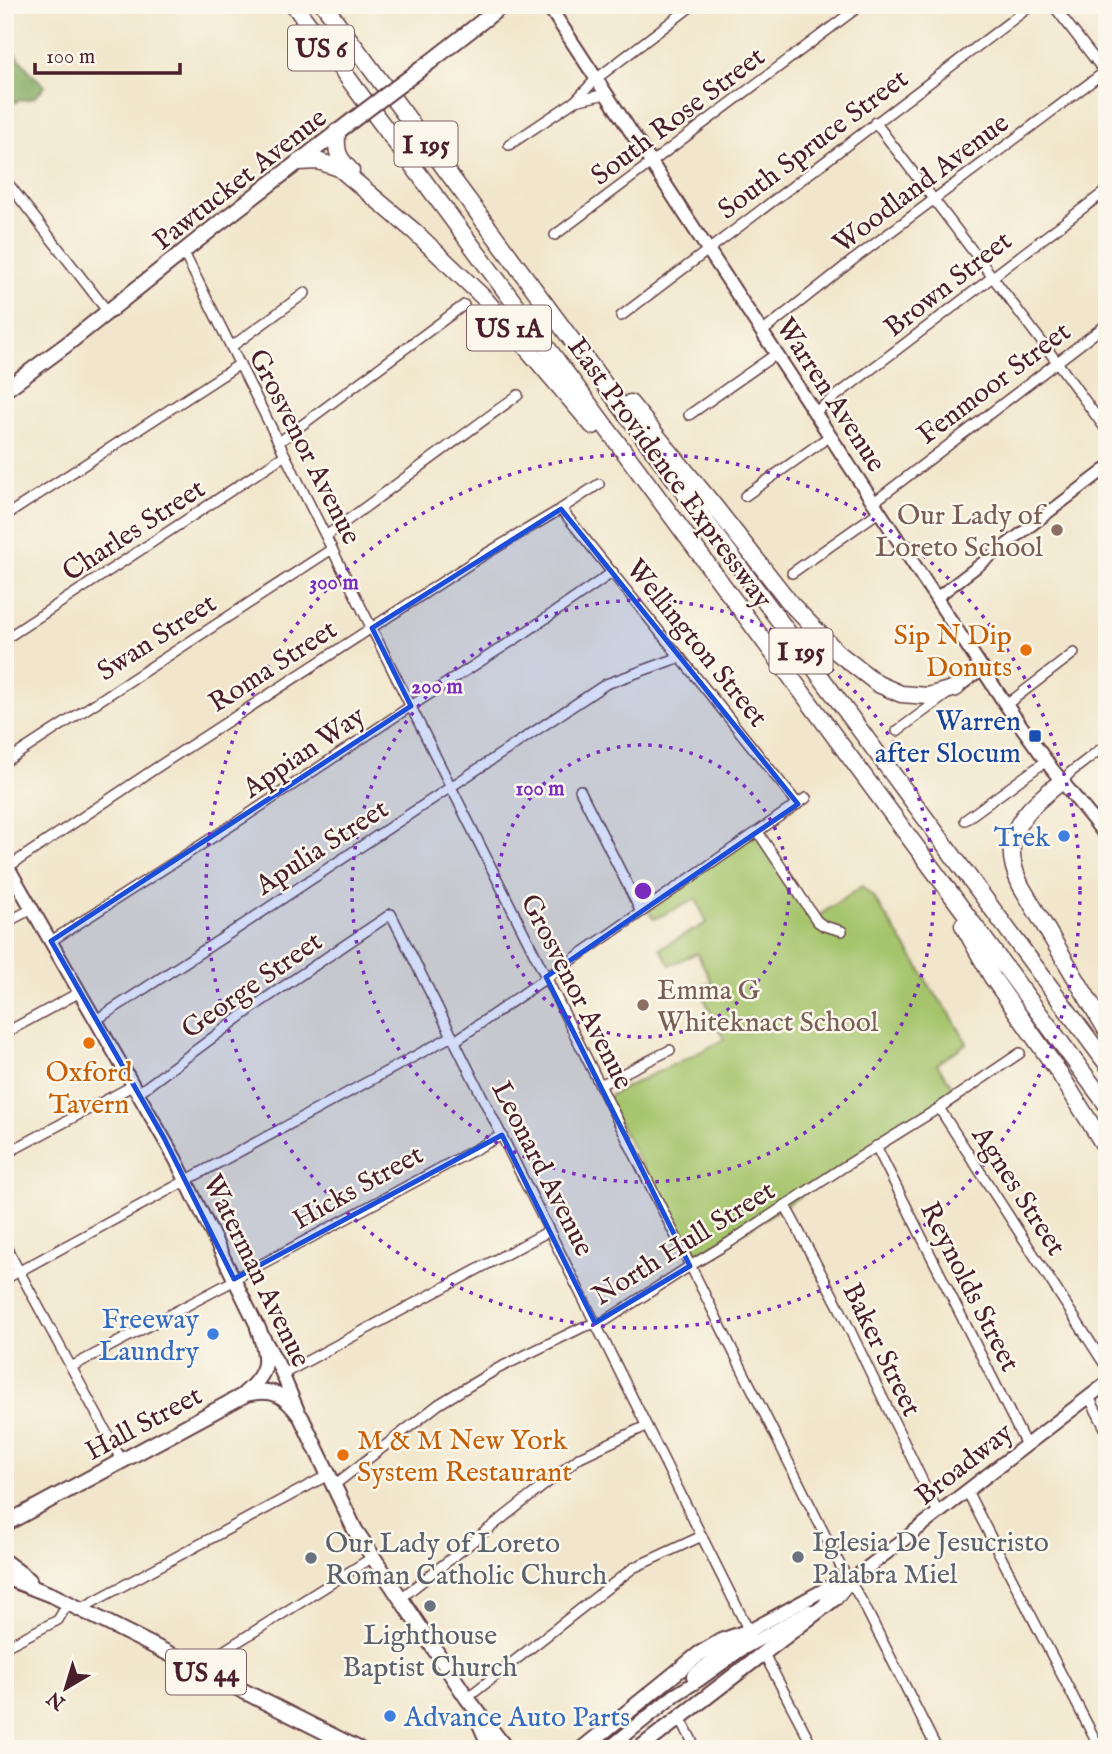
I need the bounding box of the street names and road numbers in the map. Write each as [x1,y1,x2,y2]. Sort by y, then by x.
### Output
road number: US 6 [288,25,354,70]
street label: South Rose Street [584,40,773,194]
street label: South Spruce Street [711,62,916,228]
street label: Pawtucket Avenue [147,101,335,259]
street label: Woodland Avenue [826,106,1017,262]
road number: I 195 [394,122,458,167]
street label: Brown Street [878,224,1020,346]
road number: US 1A [467,306,551,350]
street label: Warren Avenue [767,312,893,479]
street label: Fenmoor Street [911,315,1078,453]
street label: East Providence Expressway [559,331,779,616]
street label: Grosvenor Avenue [239,344,368,551]
street label: Charles Street [56,472,213,590]
street label: Wellington Street [618,552,775,735]
street label: Swan Street [91,586,224,690]
street label: Roma Street [203,613,344,721]
road number: I 195 [770,628,832,674]
street label: Appian Way [236,699,373,807]
street label: Apulia Street [248,792,396,905]
street label: Grosvenor Avenue [511,889,640,1096]
street label: George Street [175,924,330,1047]
street label: Leonard Avenue [483,1076,601,1263]
street label: Agnes Street [963,1119,1073,1263]
street label: Hicks Street [287,1138,430,1238]
street label: Waterman Avenue [194,1169,318,1373]
street label: North Hull Street [587,1174,782,1314]
street label: Reynolds Street [911,1196,1027,1378]
street label: Baker Street [833,1278,928,1423]
street label: Hall Street [80,1379,209,1470]
street label: Broadway [909,1416,1021,1514]
road number: US 44 [166,1650,246,1694]

